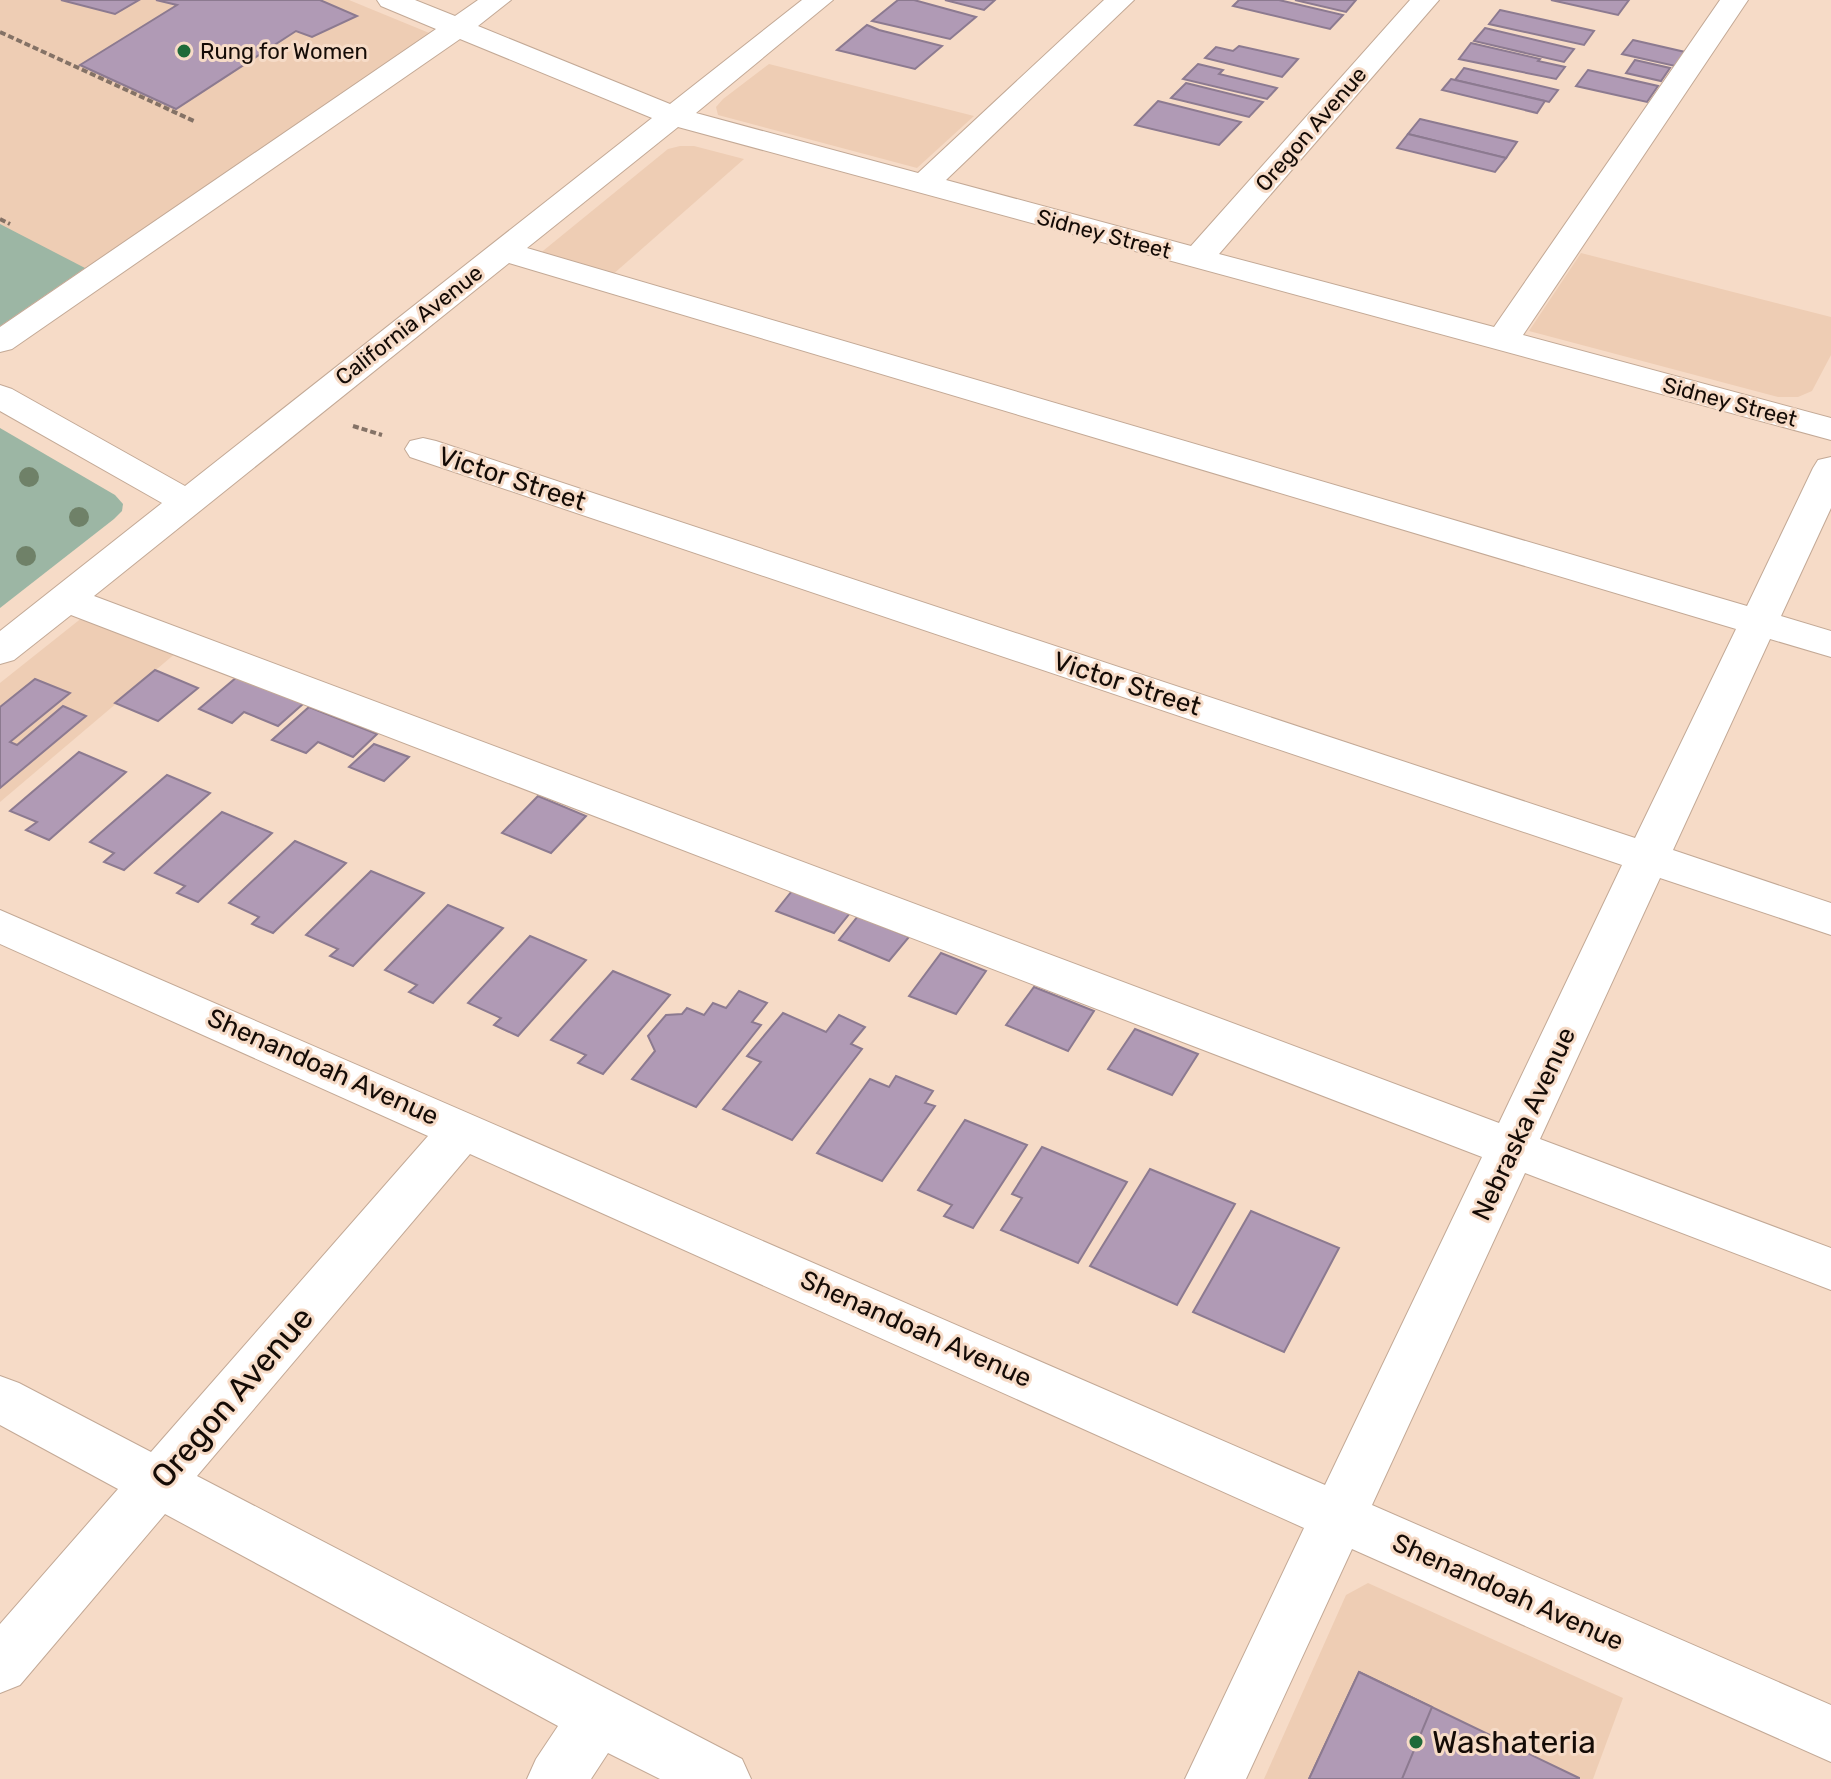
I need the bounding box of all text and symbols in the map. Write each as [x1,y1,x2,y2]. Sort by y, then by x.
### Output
place label: Rung for Women [200,38,368,65]
marker: Rung for Women [175,42,193,60]
street label: Oregon Avenue [1250,61,1372,197]
street label: Sidney Street [1034,203,1174,265]
street label: California Avenue [330,259,488,391]
street label: Sidney Street [1660,371,1800,433]
street label: Victor Street [434,441,590,517]
street label: Victor Street [1049,646,1205,722]
street label: Shenandoah Avenue [203,1002,443,1132]
street label: Nebraska Avenue [1466,1022,1582,1226]
street label: Shenandoah Avenue [796,1264,1036,1394]
street label: Oregon Avenue [143,1299,321,1495]
street label: Shenandoah Avenue [1388,1527,1628,1657]
place label: Washateria [1432,1723,1596,1761]
marker: Washateria [1407,1733,1425,1751]

